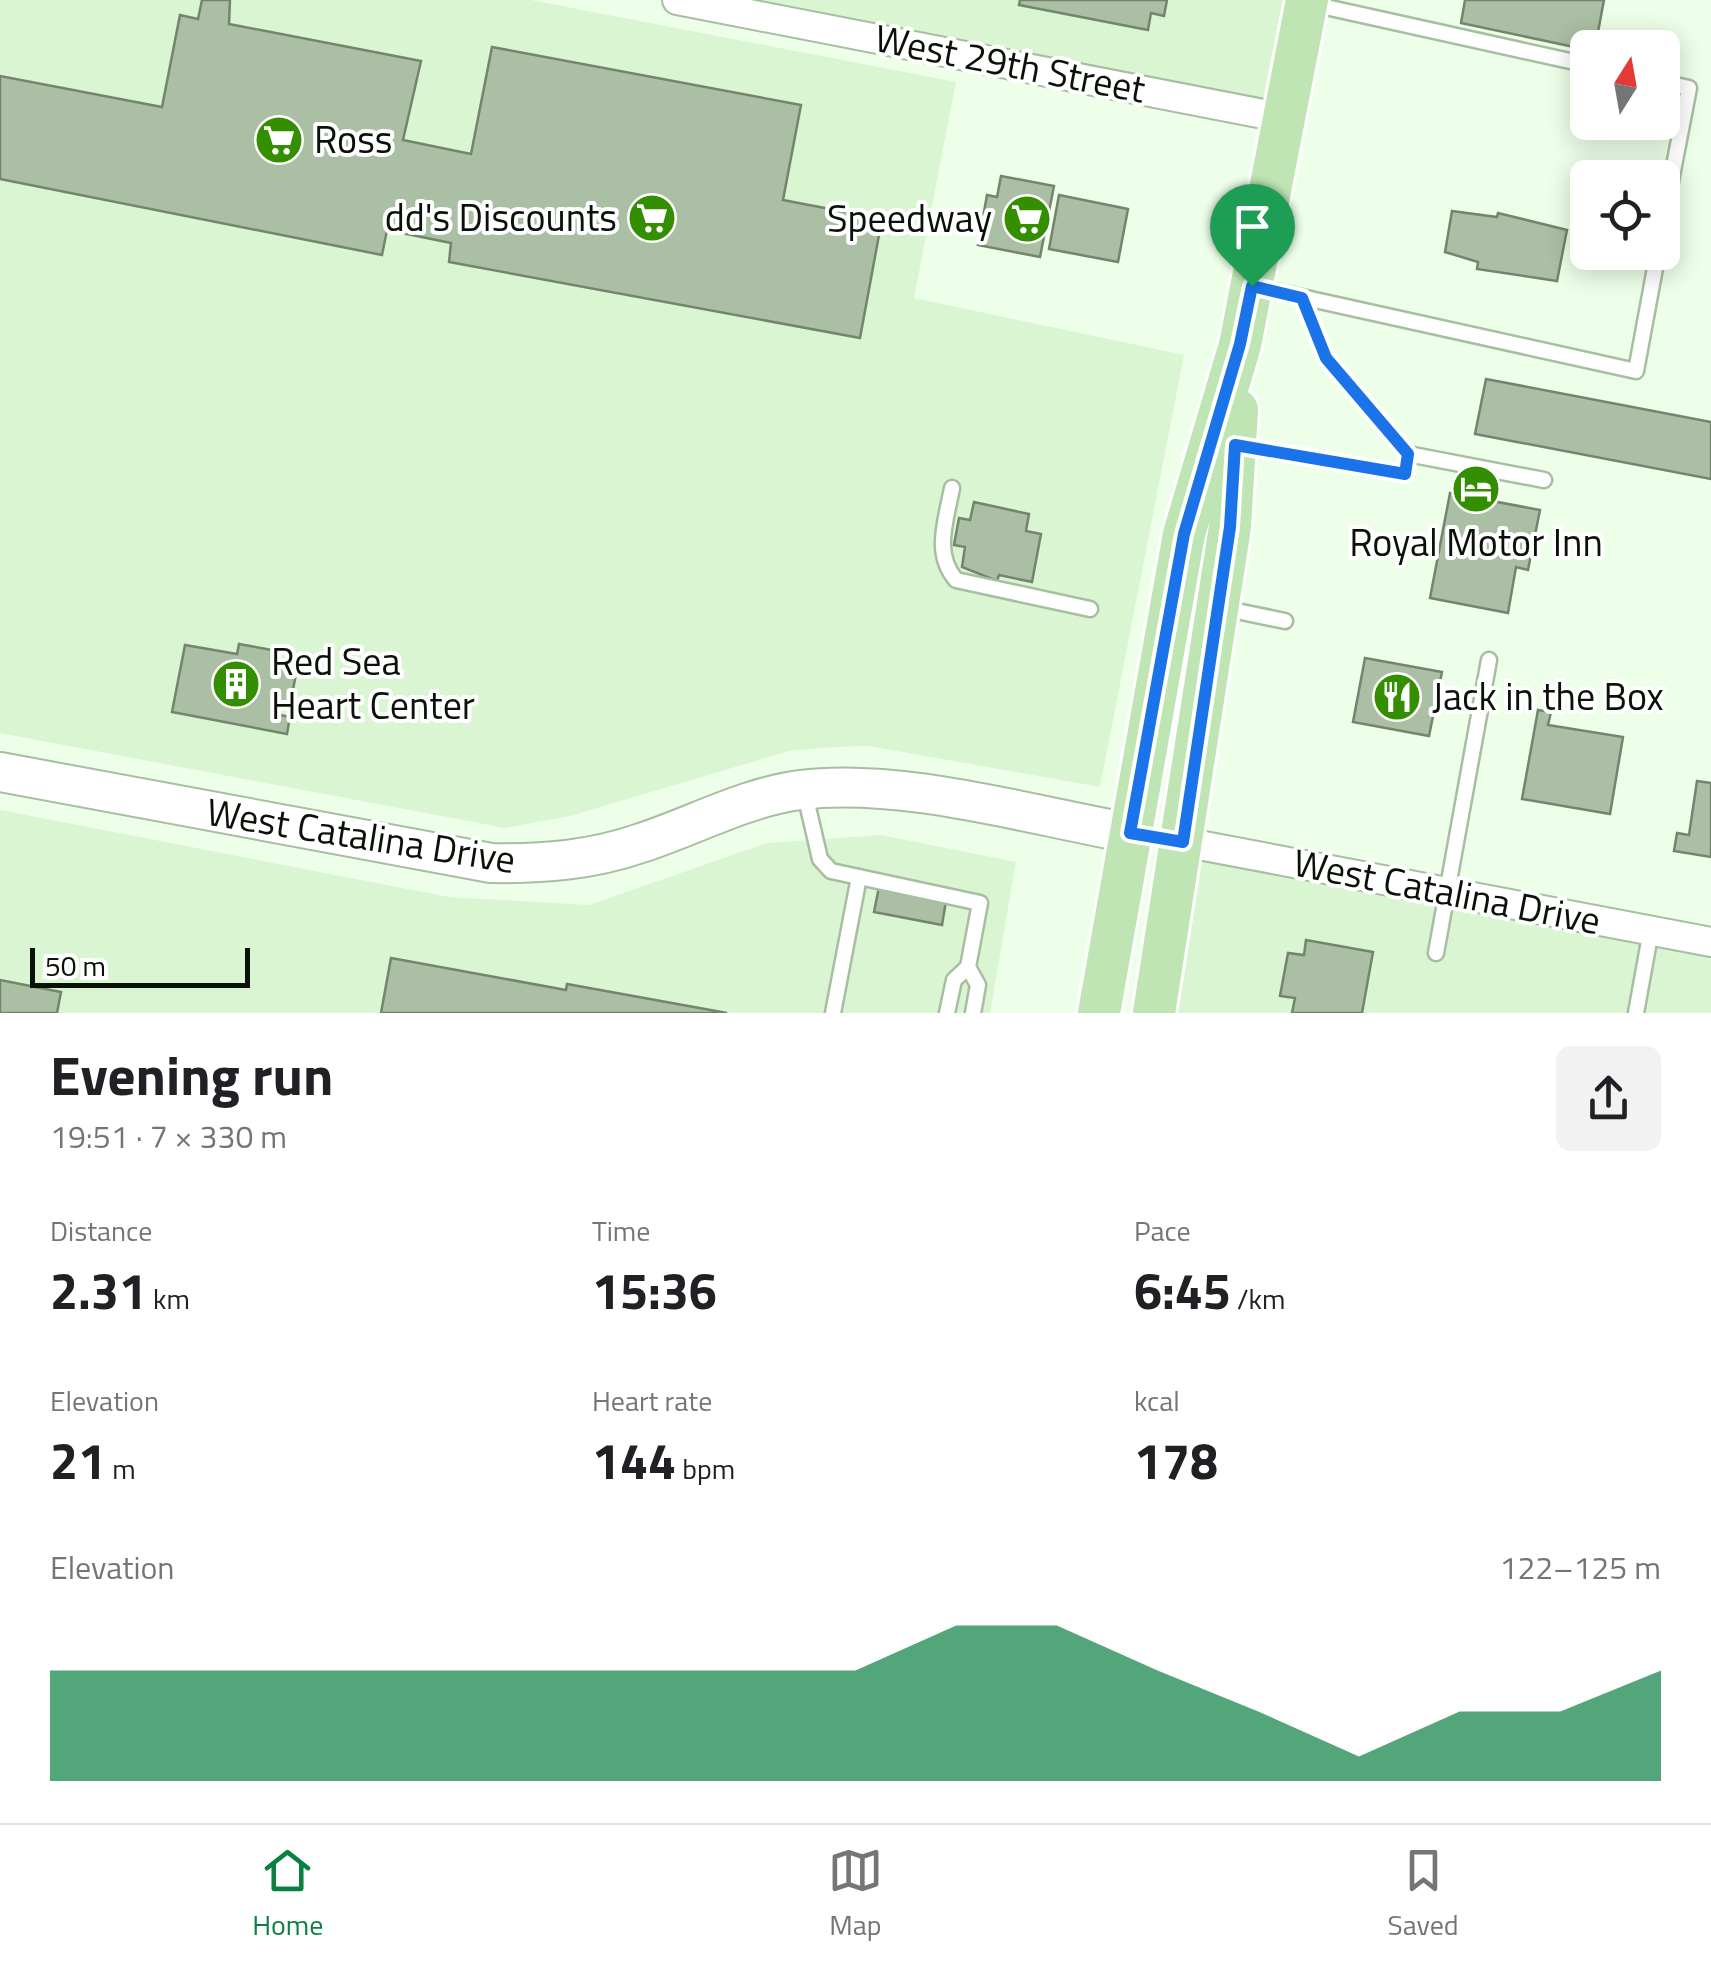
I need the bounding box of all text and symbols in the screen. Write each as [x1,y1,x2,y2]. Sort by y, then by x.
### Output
street label: West 29th Street [870,8,1150,118]
north arrow [1570,30,1680,140]
map controls [1570,30,1680,270]
place label: Ross [314,110,392,168]
supermarket icon: Ross [253,114,305,166]
button: locate [1570,160,1680,270]
pin [1210,184,1295,287]
place label: dd's Discounts [385,188,617,246]
place label: Speedway [827,189,992,247]
supermarket icon: dd's Discounts [626,192,678,244]
supermarket icon: Speedway [1001,193,1053,245]
icon: arrive [1225,199,1280,254]
hotel icon: Royal Motor Inn [1450,463,1502,515]
place label: Royal Motor Inn [1349,513,1603,571]
place label: Red Sea Heart Center [271,632,475,734]
building icon: Red Sea Heart Center [210,658,262,710]
place label: Jack in the Box [1432,667,1664,725]
restaurant icon: Jack in the Box [1371,671,1423,723]
street label: West Catalina Drive [203,782,520,888]
street label: West Catalina Drive [1289,833,1606,949]
scale bar [30,943,250,988]
text: 50 m [45,944,106,987]
text: Evening run [50,1033,333,1116]
button: share [1556,1046,1661,1151]
text: 19:51 · 7 × 330 m [50,1112,287,1160]
text: Distance [50,1209,152,1252]
text: Time [592,1209,650,1252]
text: Pace [1134,1209,1191,1252]
text: 2.31 [50,1252,147,1328]
text: 15:36 [592,1252,717,1328]
text: 6:45 [1134,1252,1231,1328]
text: km [147,1277,190,1320]
text: /km [1231,1277,1285,1320]
text: Elevation [50,1379,159,1422]
text: Heart rate [592,1379,712,1422]
text: kcal [1134,1379,1180,1422]
text: 21 [50,1422,106,1498]
text: 144 [592,1422,676,1498]
text: 178 [1134,1422,1218,1498]
text: m [106,1447,136,1490]
text: bpm [676,1447,735,1490]
text: Elevation [50,1543,174,1591]
text: 122–125 m [1499,1543,1661,1591]
tab: Home [252,1843,323,1946]
tab: Map [828,1843,883,1946]
tab: Saved [1387,1843,1459,1946]

